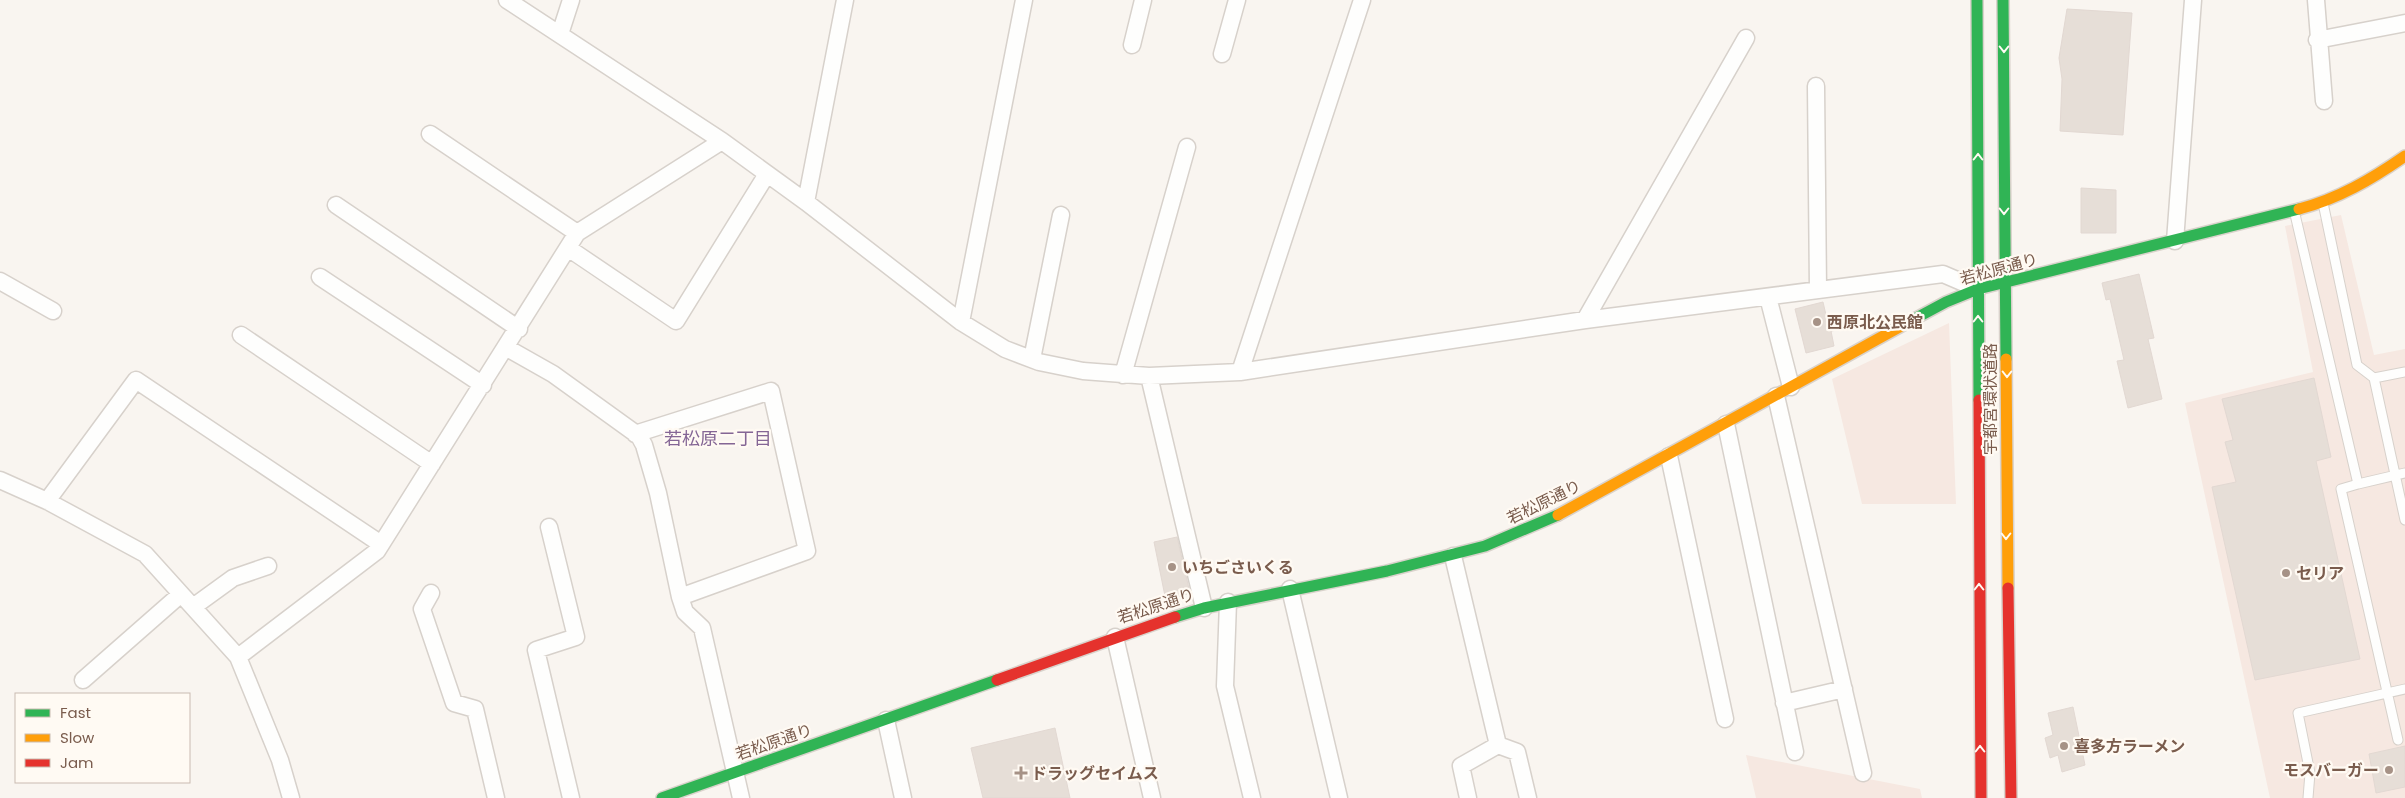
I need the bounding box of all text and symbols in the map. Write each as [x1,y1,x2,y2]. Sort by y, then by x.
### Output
one-way arrow [1998,45,2009,53]
one-way arrow [1973,153,1983,160]
one-way arrow [1999,207,2010,215]
street label: 若松原通り [1957,248,2041,290]
place label: 西原北公民館 [1827,311,1923,334]
one-way arrow [1973,315,1983,323]
marker: 西原北公民館 [1811,316,1823,328]
street label: 宇都宮環状道路 [1979,343,2002,455]
one-way arrow [2002,370,2012,378]
district label: 若松原二丁目 [664,426,772,451]
street label: 若松原通り [1503,474,1585,530]
one-way arrow [2001,532,2011,540]
place label: いちごさいくる [1182,556,1294,579]
marker: いちごさいくる [1166,561,1178,573]
place label: セリア [2296,562,2344,585]
marker: セリア [2280,567,2292,579]
street label: 若松原通り [1114,583,1198,629]
one-way arrow [1974,583,1984,590]
legend [15,693,190,783]
text: Fast [60,702,91,723]
street label: 若松原通り [732,718,816,766]
text: Slow [60,727,95,748]
place label: 喜多方ラーメン [2074,735,2185,758]
marker: 喜多方ラーメン [2058,740,2070,752]
one-way arrow [1975,745,1985,753]
text: Jam [60,752,94,773]
place label: モスバーガー [2283,759,2379,782]
place label: ドラッグセイムス [1031,762,1159,785]
marker: モスバーガー [2383,764,2395,776]
marker: ドラッグセイムス [1015,767,1027,779]

